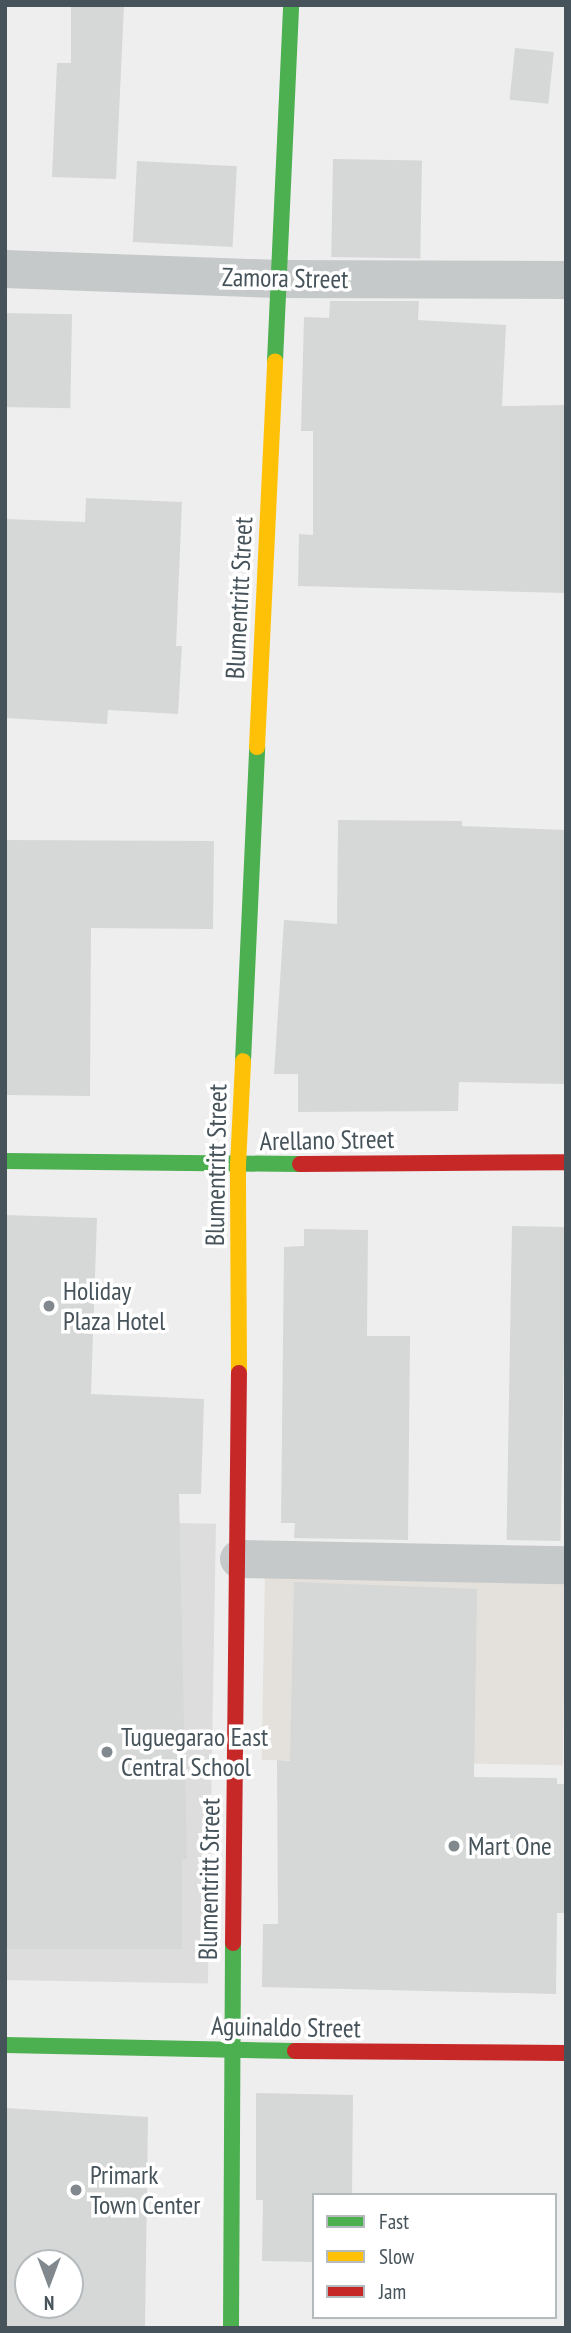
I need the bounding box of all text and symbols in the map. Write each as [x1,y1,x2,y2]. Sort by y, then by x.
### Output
street label: Zamora Street [222,261,348,295]
street label: Blumentritt Street [219,516,259,680]
street label: Blumentritt Street [199,1084,233,1246]
street label: Arellano Street [259,1123,395,1157]
place label: Holiday Plaza Hotel [63,1275,165,1336]
marker: Holiday Plaza Hotel [41,1298,57,1314]
place label: Tuguegarao East Central School [121,1721,268,1782]
marker: Tuguegarao East Central School [99,1744,115,1760]
street label: Blumentritt Street [192,1798,226,1960]
place label: Mart One [468,1830,552,1862]
marker: Mart One [446,1838,462,1854]
street label: Aguinaldo Street [211,2010,361,2044]
place label: Primark Town Center [90,2159,200,2220]
marker: Primark Town Center [68,2182,84,2198]
legend [312,2193,557,2319]
text: Fast [379,2208,409,2235]
text: Slow [379,2243,414,2270]
north arrow [14,2249,84,2319]
text: Jam [379,2278,406,2305]
text: N [44,2291,54,2315]

